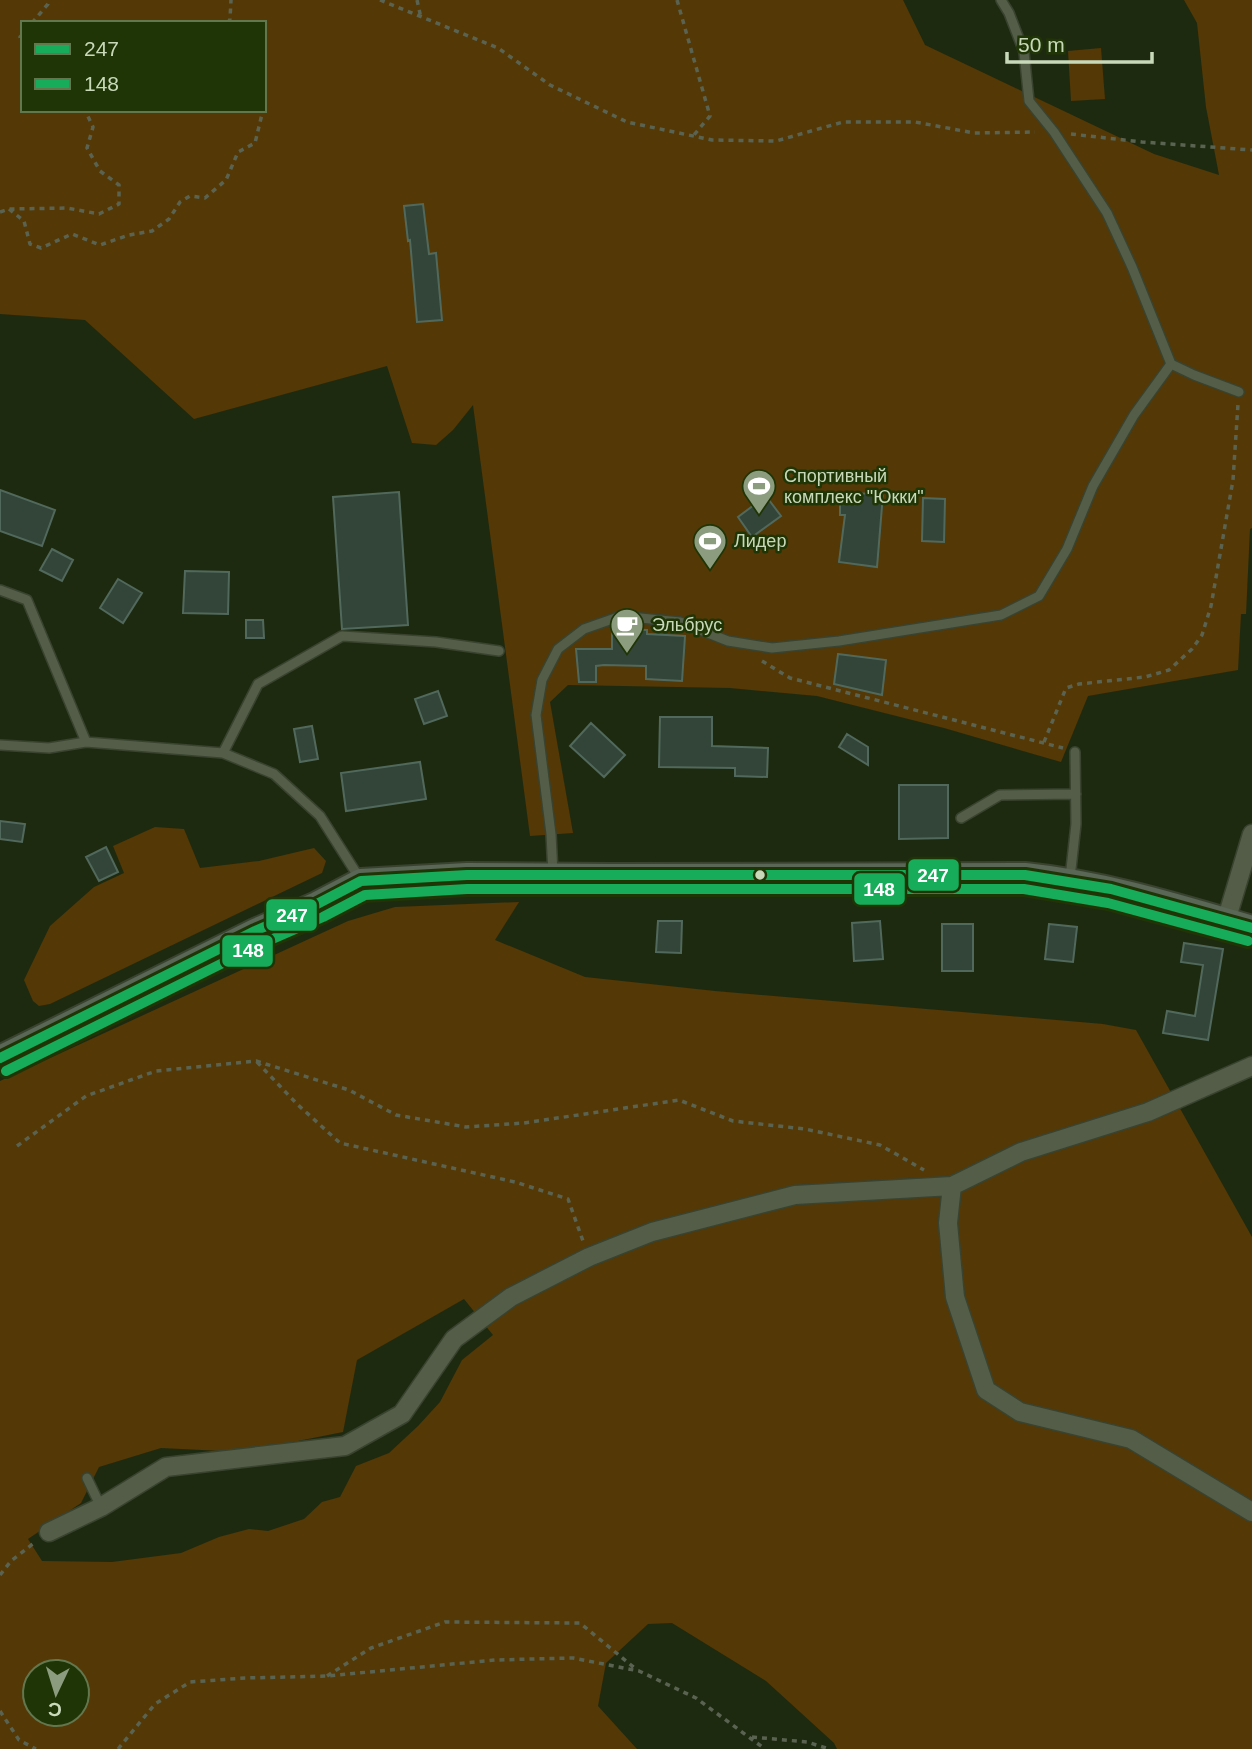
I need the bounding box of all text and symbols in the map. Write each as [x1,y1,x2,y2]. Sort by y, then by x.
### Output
legend [21,21,266,112]
scale bar [1007,21,1152,65]
text: 50 m [1018,33,1065,56]
text: 247 [84,37,119,60]
text: 148 [84,72,119,95]
place label: Спортивный комплекс "Юкки" [784,466,924,507]
sports icon: Спортивный комплекс "Юкки" [740,467,778,516]
sports icon: Лидер [691,522,729,571]
place label: Лидер [734,531,786,551]
cafe icon: Эльбрус [608,606,646,655]
place label: Эльбрус [652,615,722,635]
line badge: 247 [907,858,960,892]
text: 247 [917,865,949,886]
unlabelled marker [753,868,767,882]
line badge: 148 [853,872,906,906]
text: 148 [863,879,895,900]
line badge: 247 [265,898,318,932]
text: 247 [276,905,308,926]
line badge: 148 [221,934,274,968]
text: 148 [232,940,264,961]
north arrow [21,1658,91,1728]
text: С [47,1698,62,1720]

